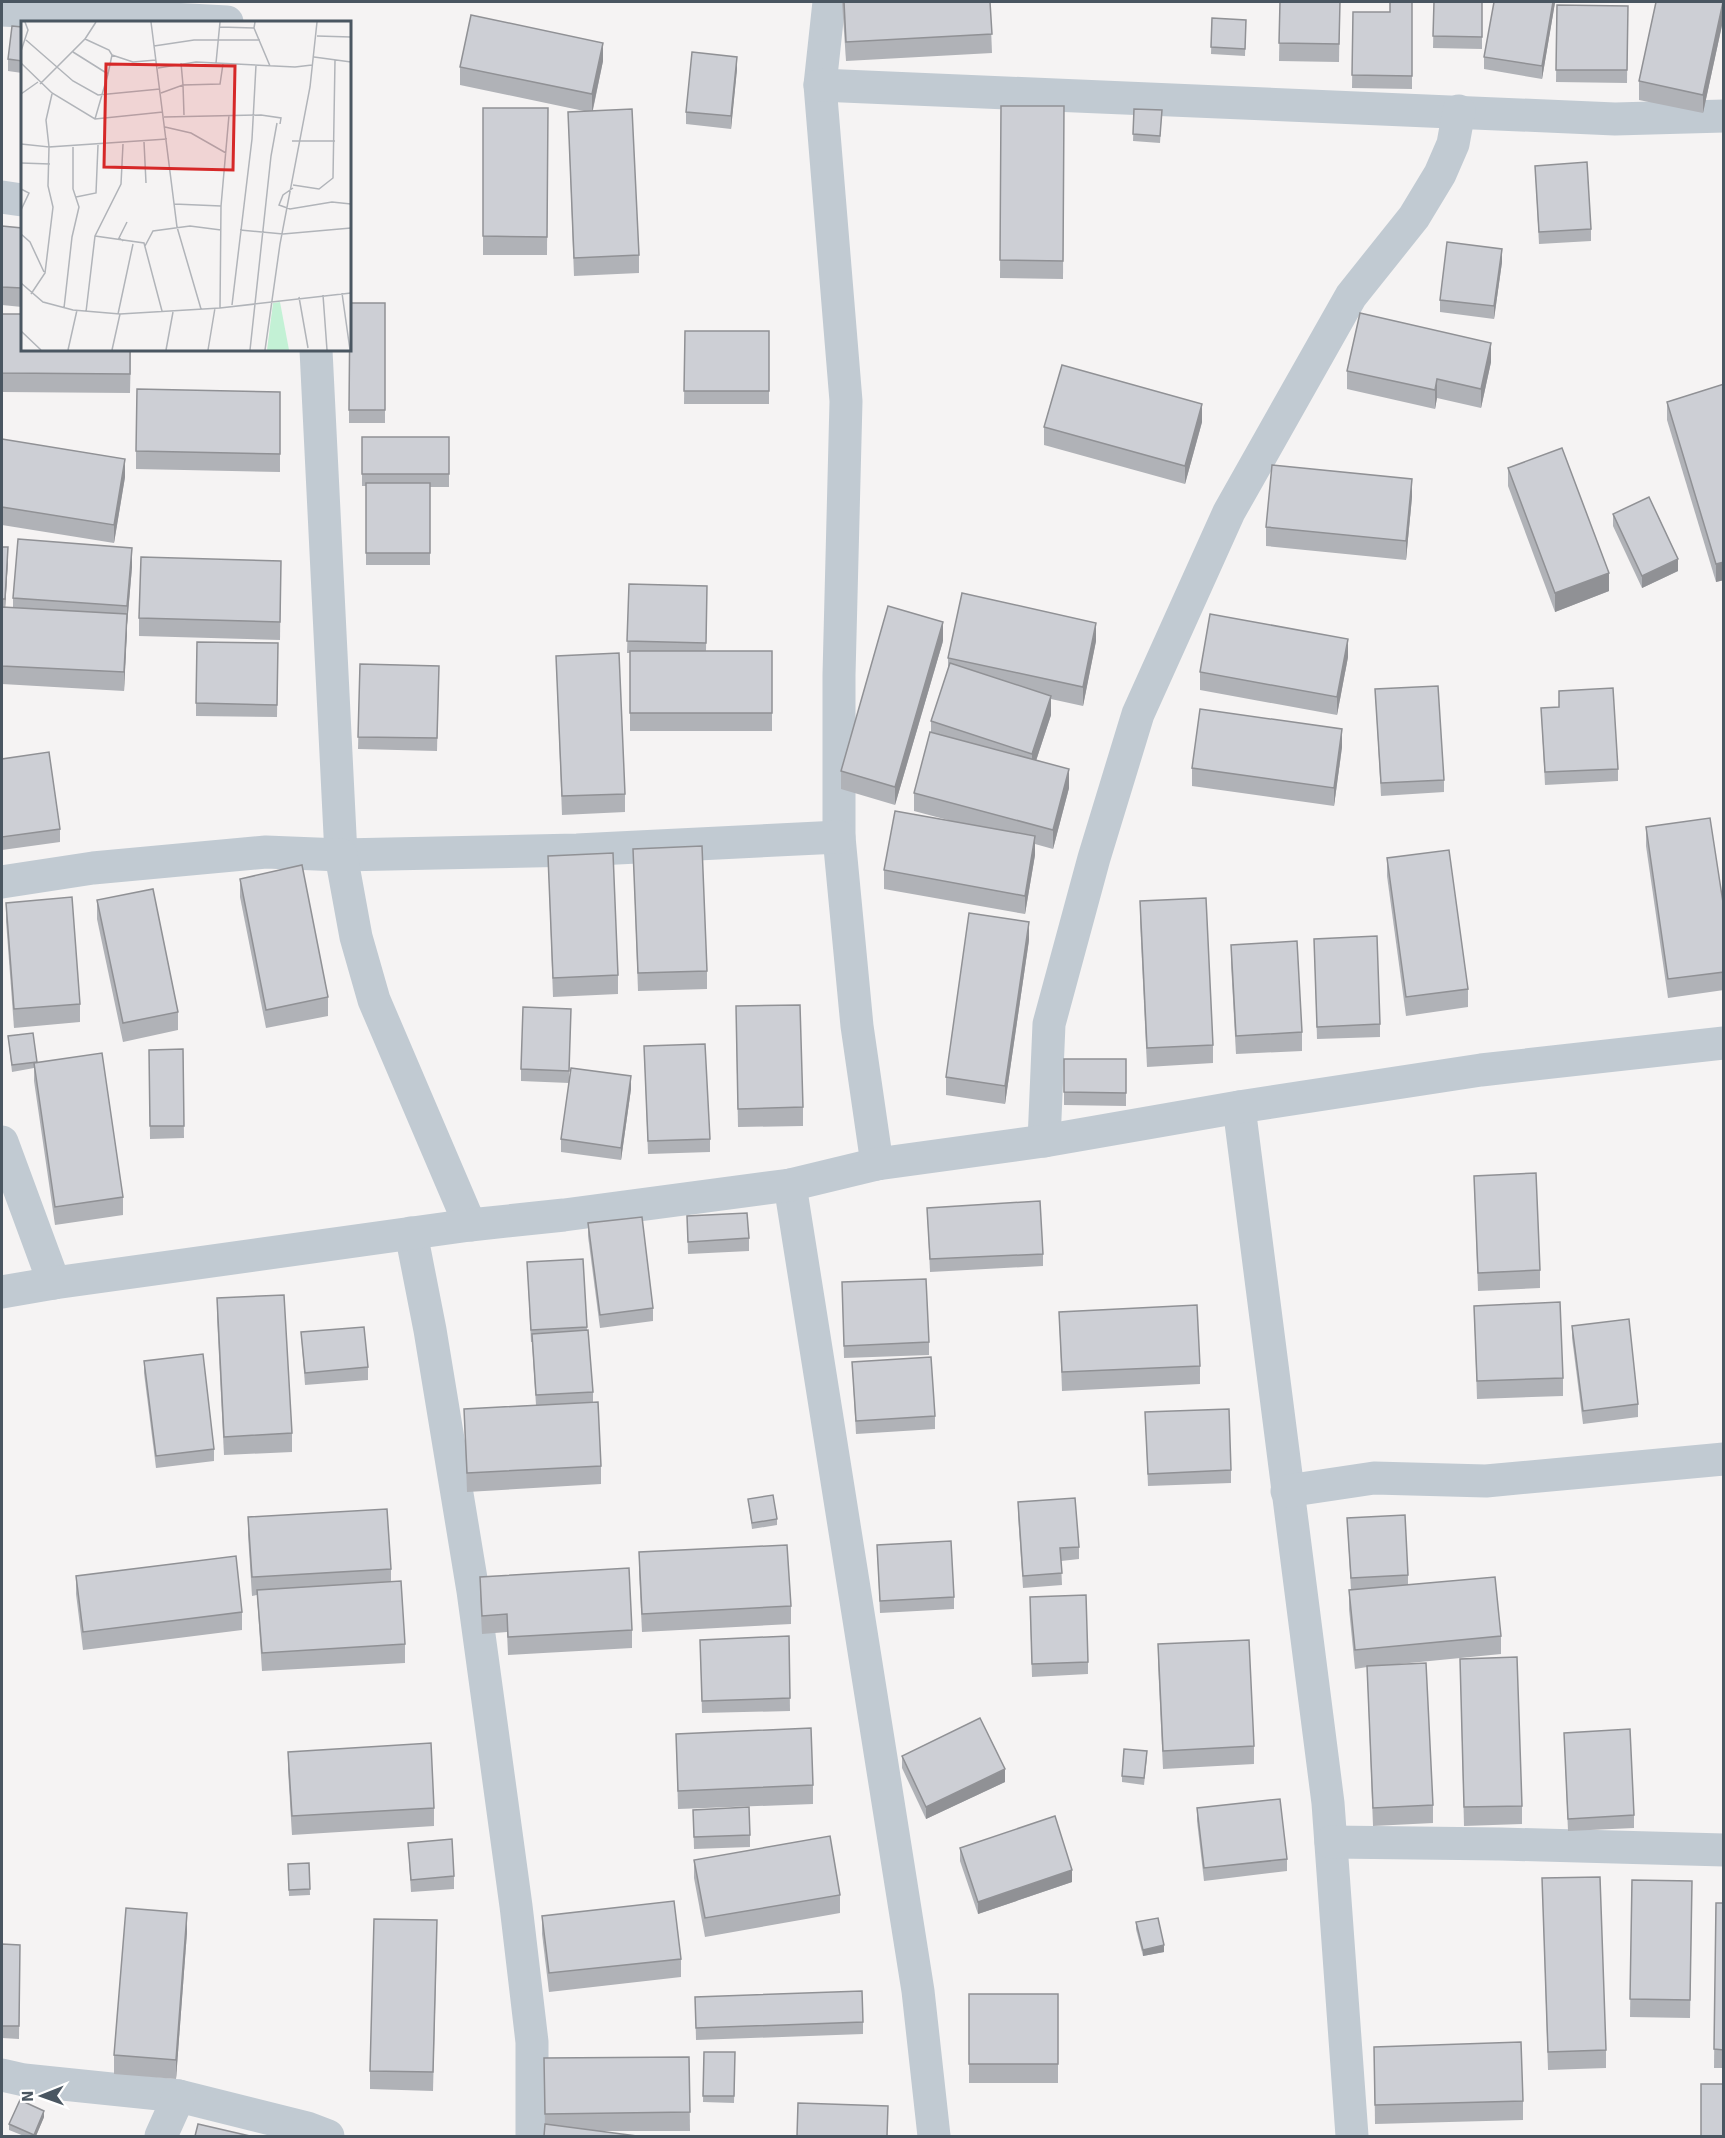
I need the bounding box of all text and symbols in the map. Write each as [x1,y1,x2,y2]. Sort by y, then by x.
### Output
inset map [21,21,351,351]
north arrow [12,2066,72,2126]
text: N [18,2091,38,2102]

